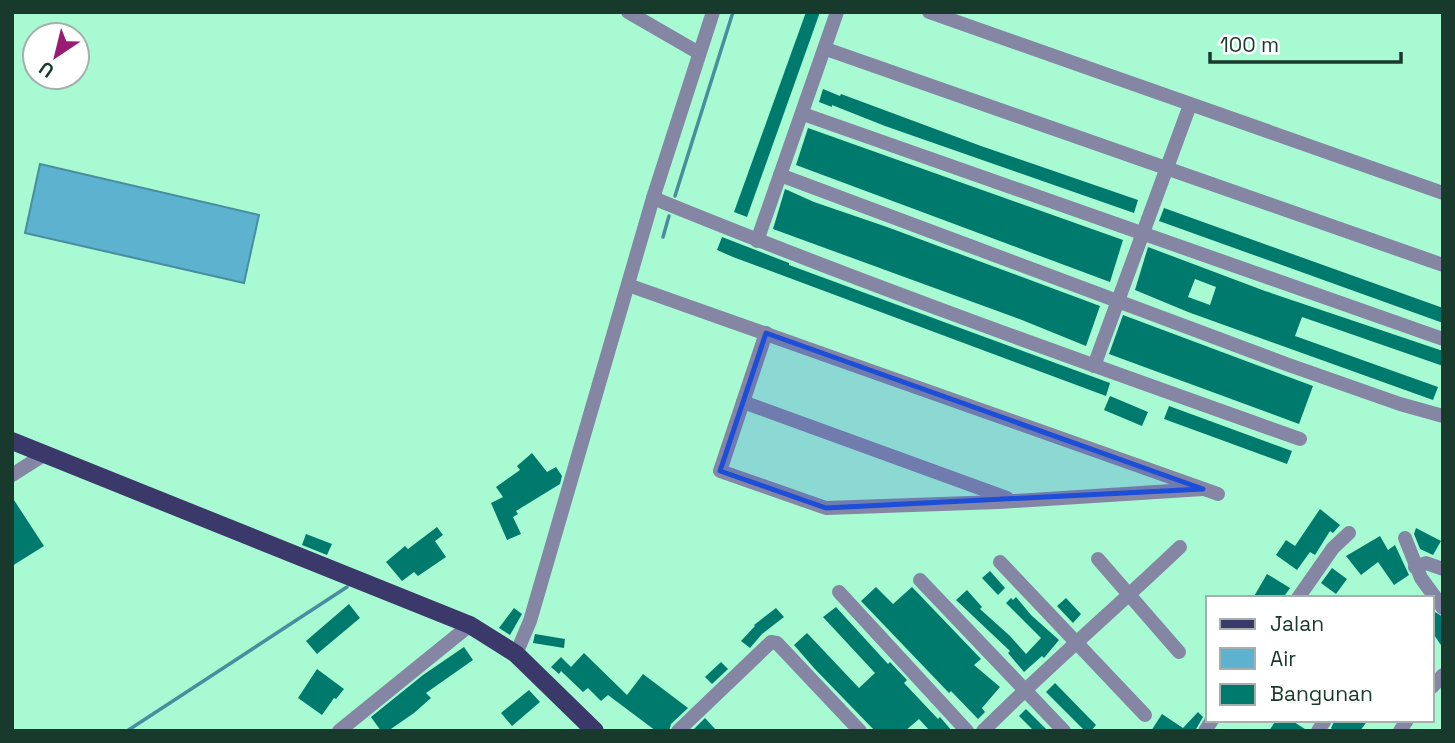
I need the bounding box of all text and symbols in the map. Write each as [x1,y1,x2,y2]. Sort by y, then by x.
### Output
north arrow [21,21,91,91]
scale bar [1210,21,1401,65]
text: 100 m [1220,31,1279,58]
text: U [34,56,59,83]
legend [1206,596,1434,722]
text: Jalan [1270,610,1324,637]
text: Air [1270,645,1296,672]
text: Bangunan [1270,680,1373,707]

